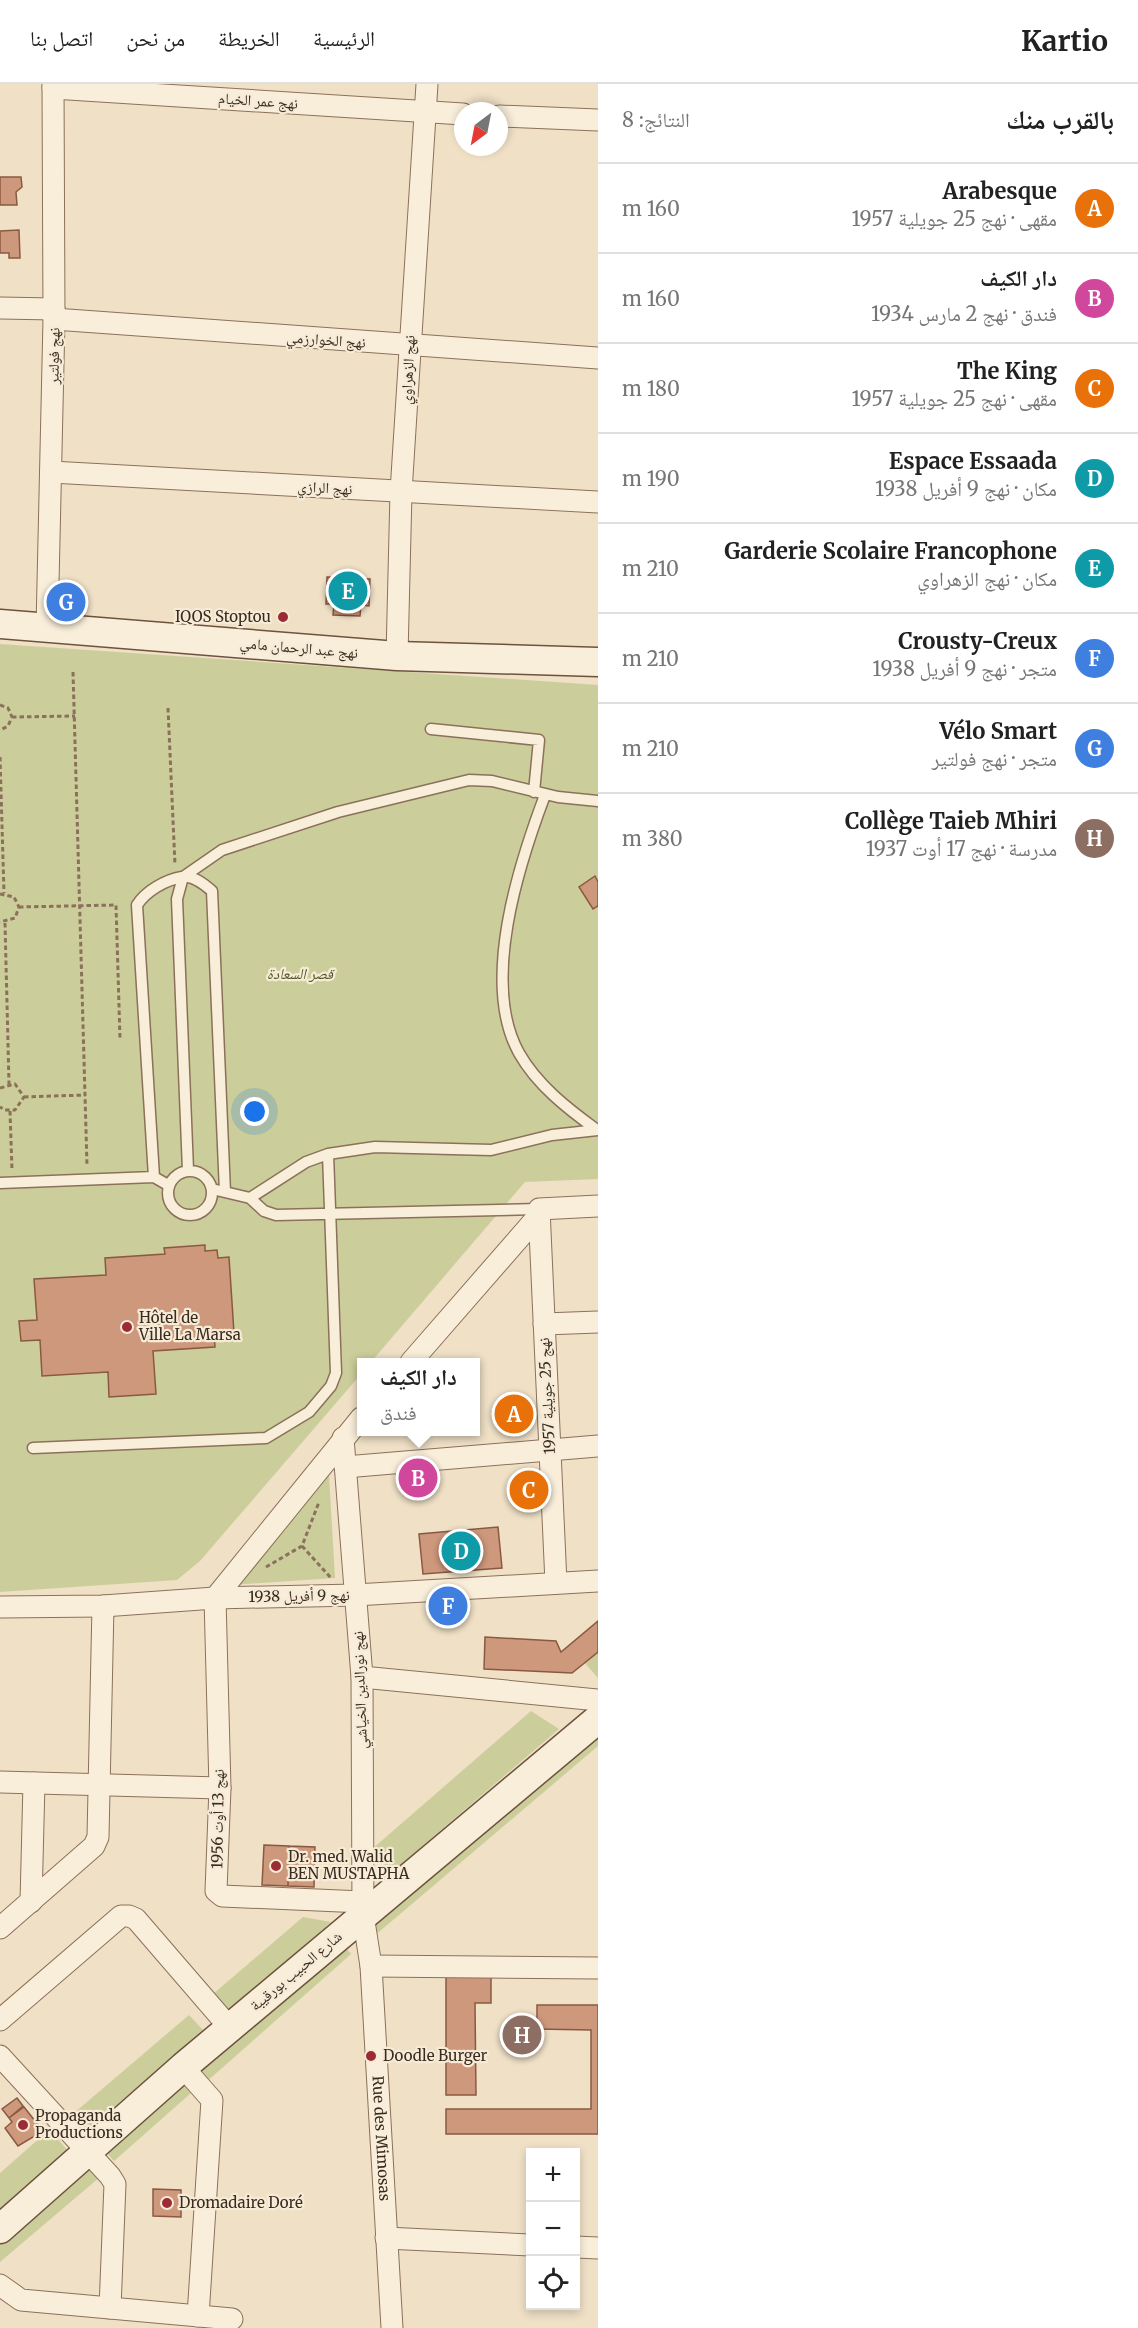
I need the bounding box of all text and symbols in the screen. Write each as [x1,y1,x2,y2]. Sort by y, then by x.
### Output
text: Kartio [1021,23,1108,59]
text: اتصل بنا [30,25,93,52]
text: من نحن [126,25,185,52]
text: الخريطة [218,25,280,52]
text: الرئيسية [313,25,375,52]
street label: نهج عمر الخيام [217,88,299,114]
north arrow [454,102,508,156]
text: بالقرب منك [1006,103,1114,136]
text: النتائج: 8 [622,107,690,132]
text: Arabesque [943,177,1057,205]
text: 160 m [622,196,680,221]
text: A [1087,196,1102,221]
text: مقهى · نهج 25 جويلية 1957 [851,206,1057,231]
text: دار الكيف [980,264,1057,292]
text: 160 m [622,286,680,311]
text: B [1088,286,1102,311]
text: فندق · نهج 2 مارس 1934 [871,301,1057,326]
street label: نهج فولتير [43,327,64,386]
street label: نهج الخوارزمي [286,327,366,355]
street label: نهج الزهراوي [396,335,422,405]
text: The King [957,357,1057,385]
text: 180 m [622,376,680,401]
text: C [1088,376,1101,401]
text: مقهى · نهج 25 جويلية 1957 [851,386,1057,411]
text: Espace Essaada [889,447,1057,475]
text: 190 m [622,466,680,491]
text: D [1087,466,1102,491]
text: مكان · نهج 9 أفريل 1938 [875,476,1057,501]
street label: نهج الرازي [297,477,353,501]
text: Garderie Scolaire Francophone [724,537,1057,565]
text: 210 m [622,556,679,581]
text: E [1088,556,1101,581]
text: مكان · نهج الزهراوي [917,566,1057,591]
pin: E [328,568,368,614]
pin: G [46,580,86,624]
place label: IQOS Stoptou [175,607,271,626]
marker: IQOS Stoptou [276,610,290,624]
text: Crousty-Creux [898,627,1057,655]
street label: نهج عبد الرحمان مامي [239,633,359,665]
text: 210 m [622,646,679,671]
text: F [1088,646,1101,671]
text: متجر · نهج 9 أفريل 1938 [872,656,1057,681]
text: Vélo Smart [939,717,1057,745]
text: 210 m [622,736,679,761]
text: G [1087,736,1102,761]
text: متجر · نهج فولتير [932,746,1057,771]
text: Collège Taieb Mhiri [845,807,1057,835]
text: 380 m [622,826,683,851]
text: H [1086,826,1103,851]
text: مدرسة · نهج 17 أوت 1937 [866,836,1057,861]
park label: قصر السعادة [267,964,336,983]
your location [240,1097,269,1126]
place label: Hôtel de Ville La Marsa [138,1308,241,1344]
marker: Hôtel de Ville La Marsa [120,1320,134,1334]
street label: نهج 25 جويلية 1957 [534,1337,560,1455]
popup [357,1358,480,1436]
text: دار الكيف [380,1363,457,1391]
pin: A [494,1392,534,1436]
text: فندق [380,1400,417,1425]
pin: B [398,1456,438,1500]
pin: C [510,1468,548,1512]
pin: D [442,1528,480,1574]
pin: F [428,1584,468,1628]
street label: نهج 9 أفريل 1938 [248,1585,350,1607]
street label: نهج نورالدين الخياشي [348,1631,374,1749]
street label: نهج 13 أوت 1956 [207,1769,229,1869]
place label: Dr. med. Walid BEN MUSTAPHA [288,1847,410,1883]
marker: Dr. med. Walid BEN MUSTAPHA [269,1859,283,1873]
street label: شارع الحبيب بورقيبة [246,1927,346,2015]
pin: H [502,2012,542,2058]
place label: Doodle Burger [383,2046,488,2065]
marker: Doodle Burger [364,2049,378,2063]
street label: Rue des Mimosas [368,2075,395,2201]
place label: Propaganda Productions [35,2106,123,2142]
marker: Propaganda Productions [16,2118,30,2132]
map controls [526,2148,580,2310]
button: + [526,2148,580,2202]
place label: Dromadaire Doré [179,2193,303,2212]
marker: Dromadaire Doré [160,2196,174,2210]
button: − [526,2202,580,2256]
button: locate [526,2256,580,2310]

